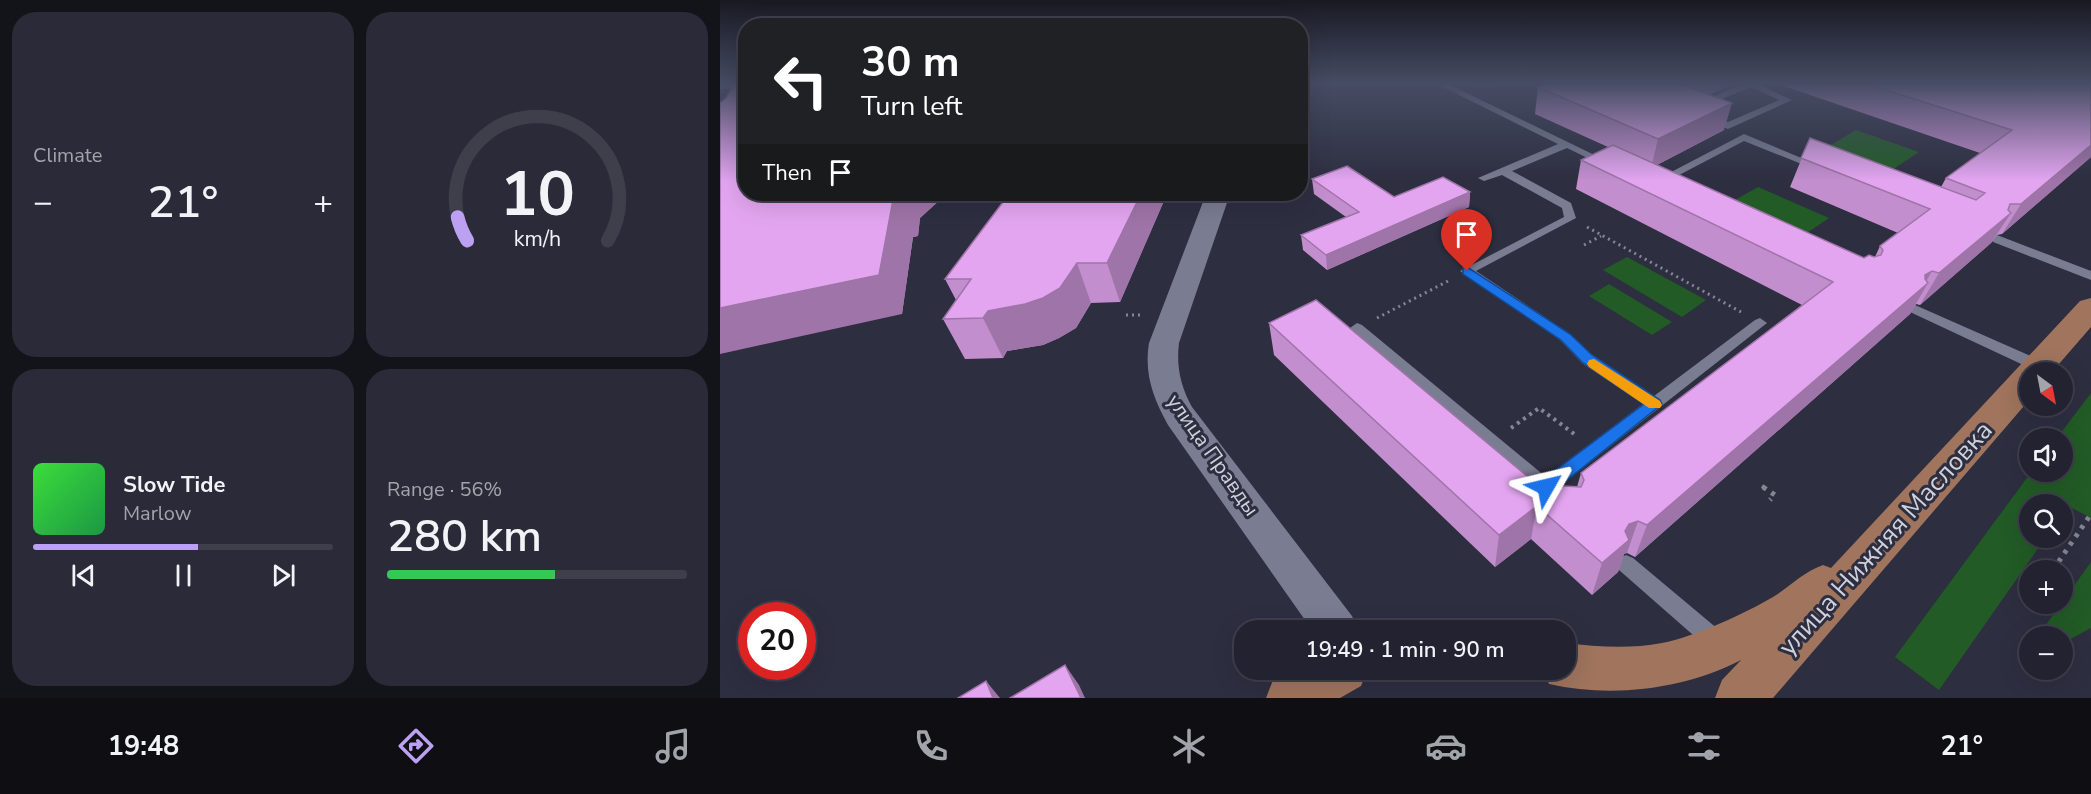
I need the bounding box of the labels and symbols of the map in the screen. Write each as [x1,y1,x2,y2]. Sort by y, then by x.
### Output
pin [1441,209,1492,271]
north arrow [2019,362,2073,416]
street label: улица Правды [1160,388,1266,522]
street label: улица Нижняя Масловка [1770,413,2000,663]
position arrow [1514,455,1578,519]
speed limit sign: 20 [738,602,816,680]

